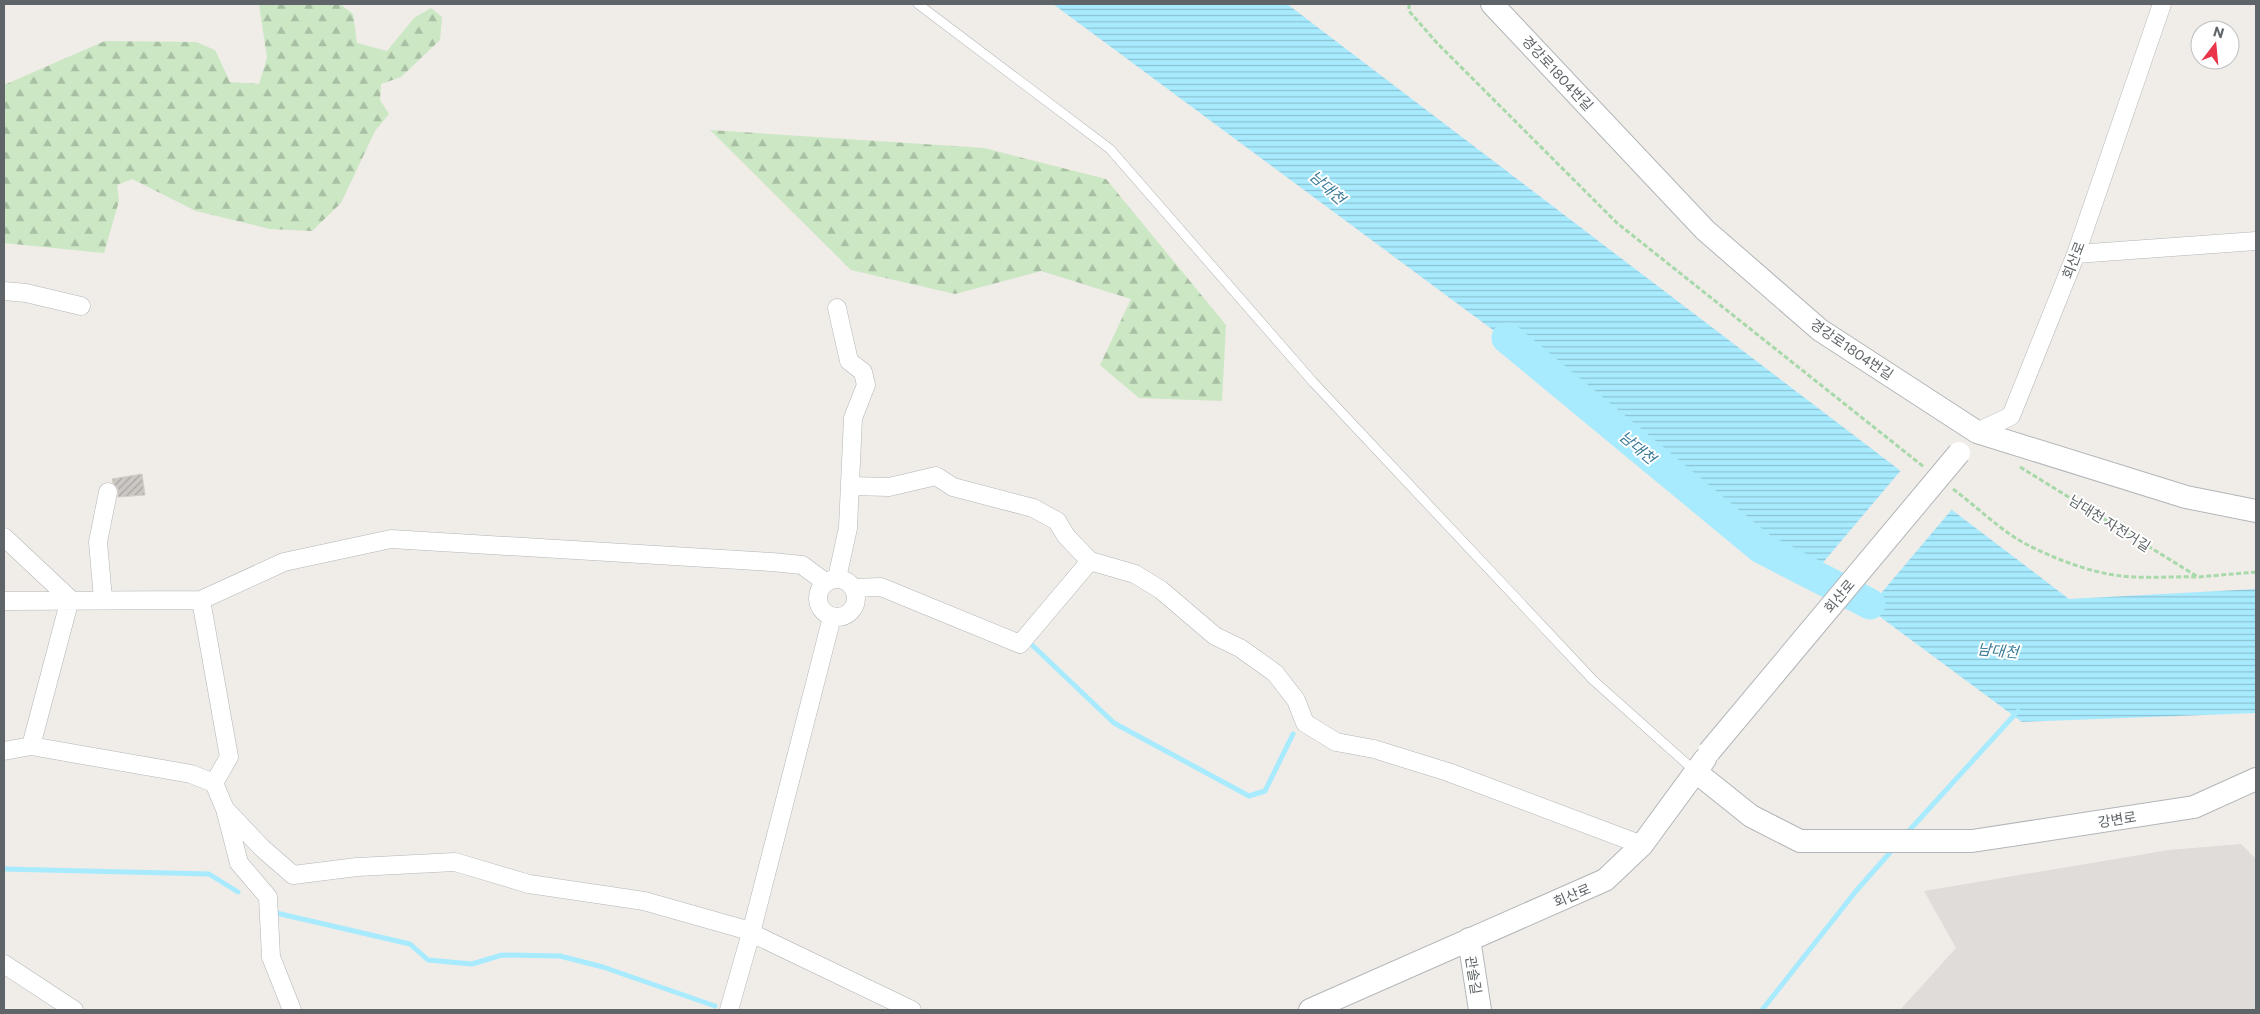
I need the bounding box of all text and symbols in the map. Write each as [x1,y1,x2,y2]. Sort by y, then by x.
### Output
north arrow [2190,20,2240,70]
text: N [2211,22,2226,42]
street label: 경강로1804번길 [1519,32,1597,114]
water label: 남대천 [1307,166,1351,209]
street label: 회산로 [2058,239,2088,281]
street label: 경강로1804번길 [1807,315,1897,383]
water label: 남대천 [1616,427,1661,469]
street label: 남대천 자전거길 [2066,491,2154,555]
street label: 회산로 [1820,576,1858,616]
water label: 남대천 [1977,639,2022,661]
street label: 강변로 [2097,808,2138,830]
street label: 회산로 [1551,880,1593,910]
street label: 관솔길 [1463,955,1485,995]

